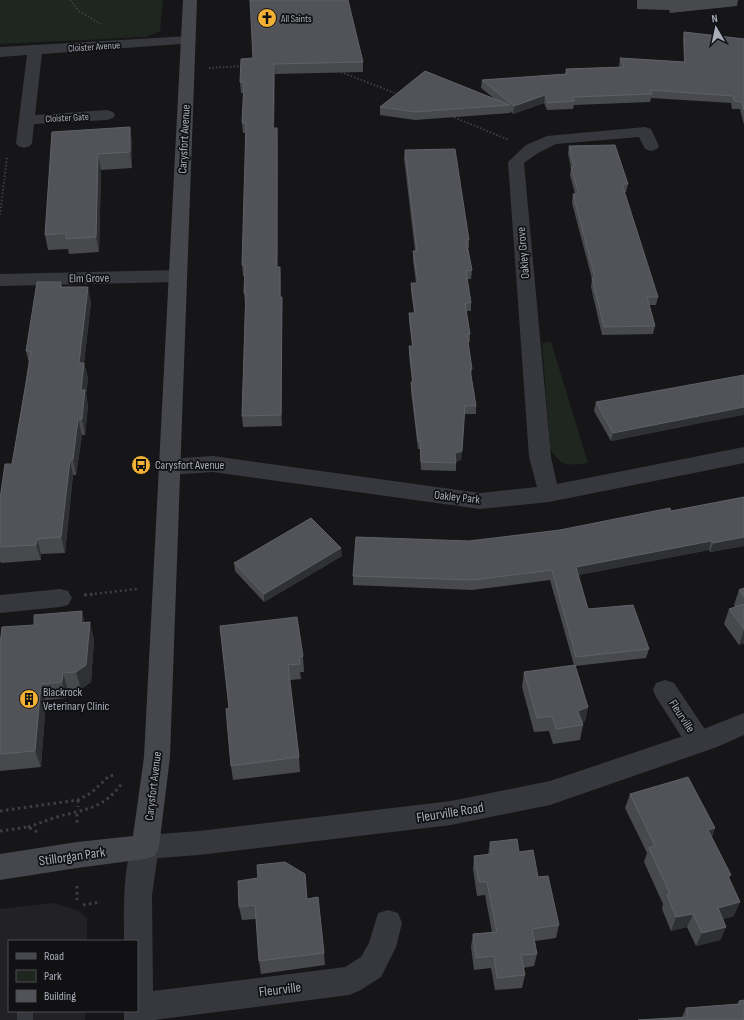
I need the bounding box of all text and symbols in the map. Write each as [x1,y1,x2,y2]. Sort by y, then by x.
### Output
church icon: All Saints [256,7,278,29]
north arrow [696,8,736,48]
text: N [711,12,719,25]
place label: All Saints [280,13,312,25]
street label: Cloister Avenue [68,39,121,55]
street label: Carysfort Avenue [175,104,194,174]
street label: Cloister Gate [45,111,89,125]
street label: Oakley Grove [514,226,533,280]
street label: Elm Grove [69,271,109,286]
bus stop icon: Carysfort Avenue [130,454,152,476]
place label: Carysfort Avenue [155,458,225,473]
street label: Oakley Park [433,488,481,507]
place label: Blackrock Veterinary Clinic [43,685,110,714]
building icon: Blackrock Veterinary Clinic [18,688,40,710]
street label: Fleurville [665,697,698,736]
street label: Carysfort Avenue [142,751,165,821]
street label: Fleurville Road [415,799,485,826]
street label: Stillorgan Park [38,843,107,870]
legend [8,940,138,1012]
text: Road [44,949,64,964]
text: Park [44,969,62,984]
street label: Fleurville [258,978,302,1001]
text: Building [44,989,76,1004]

